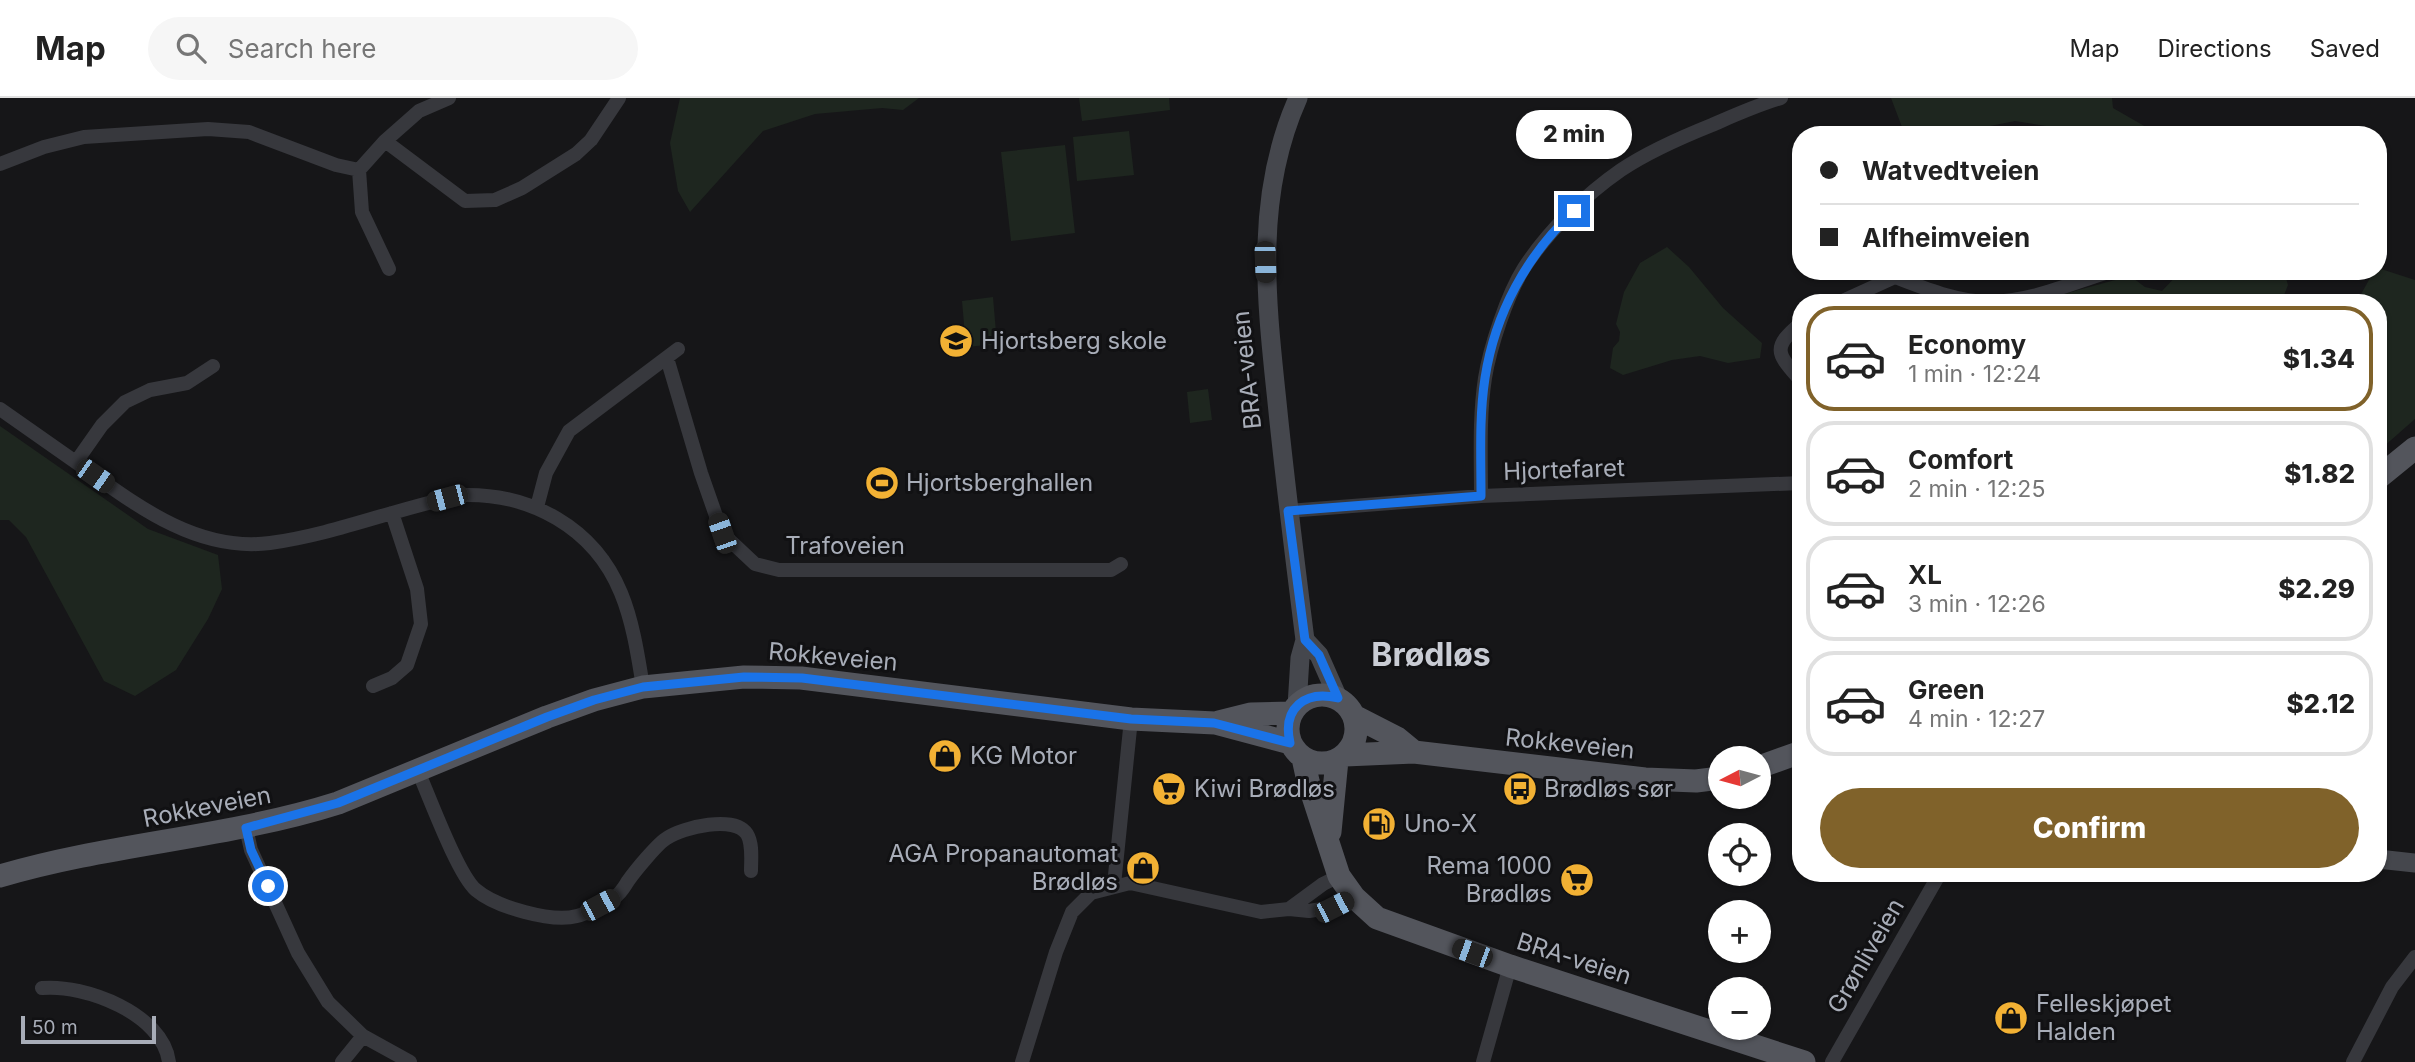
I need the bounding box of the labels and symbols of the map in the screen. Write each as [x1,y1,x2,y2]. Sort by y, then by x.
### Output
callout: 2 min [1516,109,1632,158]
route end [1558,195,1590,227]
car [1254,241,1277,283]
street label: BRA-veien [1226,309,1267,431]
school or university icon: Hjortsberg skole [937,322,975,360]
place label: Hjortsberg skole [981,326,1167,355]
street label: Hjortefaret [1503,453,1625,486]
car [72,455,119,497]
sports icon: Hjortsberghallen [863,464,901,502]
place label: Hjortsberghallen [906,468,1093,497]
car [424,482,471,514]
car [706,510,739,556]
street label: Trafoveien [785,531,905,560]
district label: Brødløs [1371,635,1491,674]
street label: Rokkeveien [767,636,899,677]
street label: Rokkeveien [1504,722,1636,765]
shop icon: KG Motor [926,737,964,775]
place label: KG Motor [970,741,1077,770]
north arrow [1708,746,1771,808]
supermarket icon: Kiwi Brødløs [1150,770,1188,808]
bus stop icon: Brødløs sør [1501,770,1539,808]
place label: Kiwi Brødløs [1194,774,1335,803]
place label: Brødløs sør [1544,774,1673,803]
street label: Rokkeveien [140,780,273,833]
fuel station icon: Uno-X [1360,805,1398,843]
place label: Uno-X [1404,809,1477,838]
place label: AGA Propanautomat Brødløs [889,839,1118,896]
shop icon: AGA Propanautomat Brødløs [1124,849,1162,887]
place label: Rema 1000 Brødløs [1426,851,1552,908]
supermarket icon: Rema 1000 Brødløs [1558,861,1596,899]
route start [252,870,284,902]
car [577,886,624,924]
car [1311,888,1358,926]
street label: Grønliveien [1821,893,1910,1018]
street label: BRA-veien [1513,926,1635,991]
car [1449,936,1496,970]
place label: Felleskjøpet Halden [2036,989,2172,1046]
shop icon: Felleskjøpet Halden [1992,999,2030,1037]
scale bar [21,1013,156,1045]

